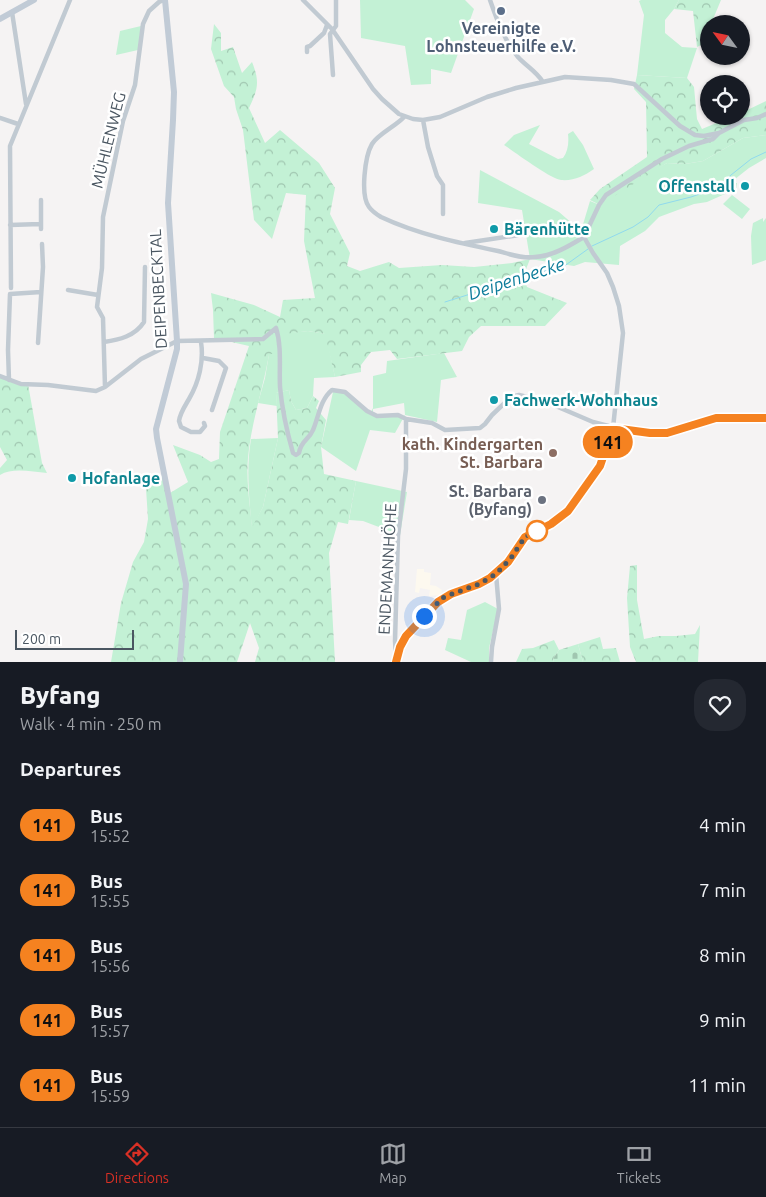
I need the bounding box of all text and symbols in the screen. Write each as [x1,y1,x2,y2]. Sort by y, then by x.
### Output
marker: Vereinigte Lohnsteuerhilfe e.V. [495,5,507,17]
north arrow [700,15,750,65]
map controls [700,15,750,125]
place label: Vereinigte Lohnsteuerhilfe e.V. [426,19,576,55]
button: locate [700,75,750,125]
street label: MÜHLENWEG [87,90,129,190]
place label: Offenstall [658,177,735,195]
marker: Offenstall [739,180,751,192]
place label: Bärenhütte [504,220,590,238]
marker: Bärenhütte [488,223,500,235]
street label: DEIPENBECKTAL [146,229,170,349]
water label: Deipenbecke [465,253,567,303]
place label: Fachwerk-Wohnhaus [504,391,658,409]
marker: Fachwerk-Wohnhaus [488,394,500,406]
line badge: 141 [579,426,637,458]
text: 141 [593,432,623,452]
place label: kath. Kindergarten St. Barbara [402,435,543,471]
marker: kath. Kindergarten St. Barbara [547,447,559,459]
place label: Hofanlage [82,469,160,487]
marker: Hofanlage [66,472,78,484]
place label: St. Barbara (Byfang) [449,482,532,519]
marker: St. Barbara (Byfang) [536,494,548,506]
street label: ENDEMANNHÖHE [375,503,399,635]
unlabelled marker [526,520,548,542]
your location [412,604,437,629]
scale bar [15,627,134,650]
text: 200 m [22,631,61,647]
button: heart [694,679,746,731]
text: Byfang [20,682,101,709]
text: Walk · 4 min · 250 m [20,715,162,733]
text: Departures [20,758,121,780]
text: Bus [90,805,123,827]
text: 4 min [699,814,746,836]
text: 141 [32,815,63,835]
text: 15:52 [90,827,130,845]
text: Bus [90,870,123,892]
text: 7 min [699,879,746,901]
text: 141 [32,880,63,900]
text: 15:55 [90,892,130,910]
text: Bus [90,935,123,957]
text: 8 min [699,944,746,966]
text: 141 [32,945,63,965]
text: 15:56 [90,957,130,975]
text: Bus [90,1000,123,1022]
text: 9 min [699,1009,746,1031]
text: 141 [32,1010,63,1030]
text: 15:57 [90,1022,130,1040]
text: Bus [90,1065,123,1087]
text: 11 min [688,1074,746,1096]
text: 141 [32,1075,63,1095]
text: 15:59 [90,1087,130,1105]
tab: Directions [105,1140,169,1186]
tab: Map [379,1140,407,1186]
tab: Tickets [617,1140,661,1186]

